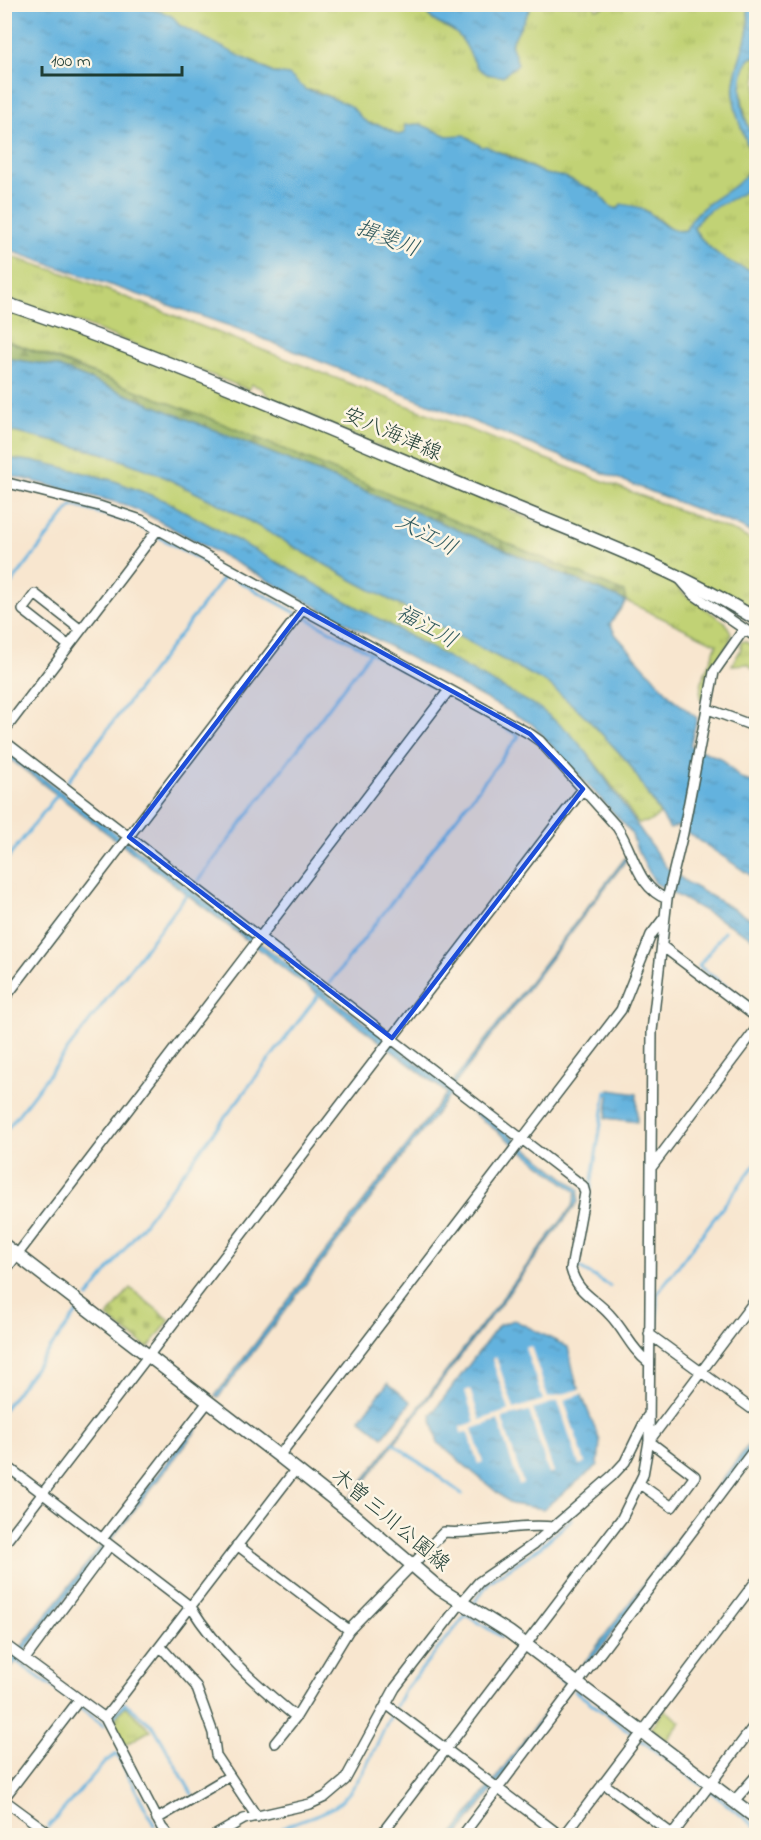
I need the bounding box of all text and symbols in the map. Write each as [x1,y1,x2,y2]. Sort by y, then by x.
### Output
scale bar [42,39,182,77]
text: 100 m [51,49,91,75]
water label: 揖斐川 [350,213,424,267]
street label: 安八海津線 [338,401,446,469]
water label: 大江川 [389,506,463,566]
water label: 福江川 [389,598,463,658]
street label: 木曽三川公園線 [324,1462,456,1580]

